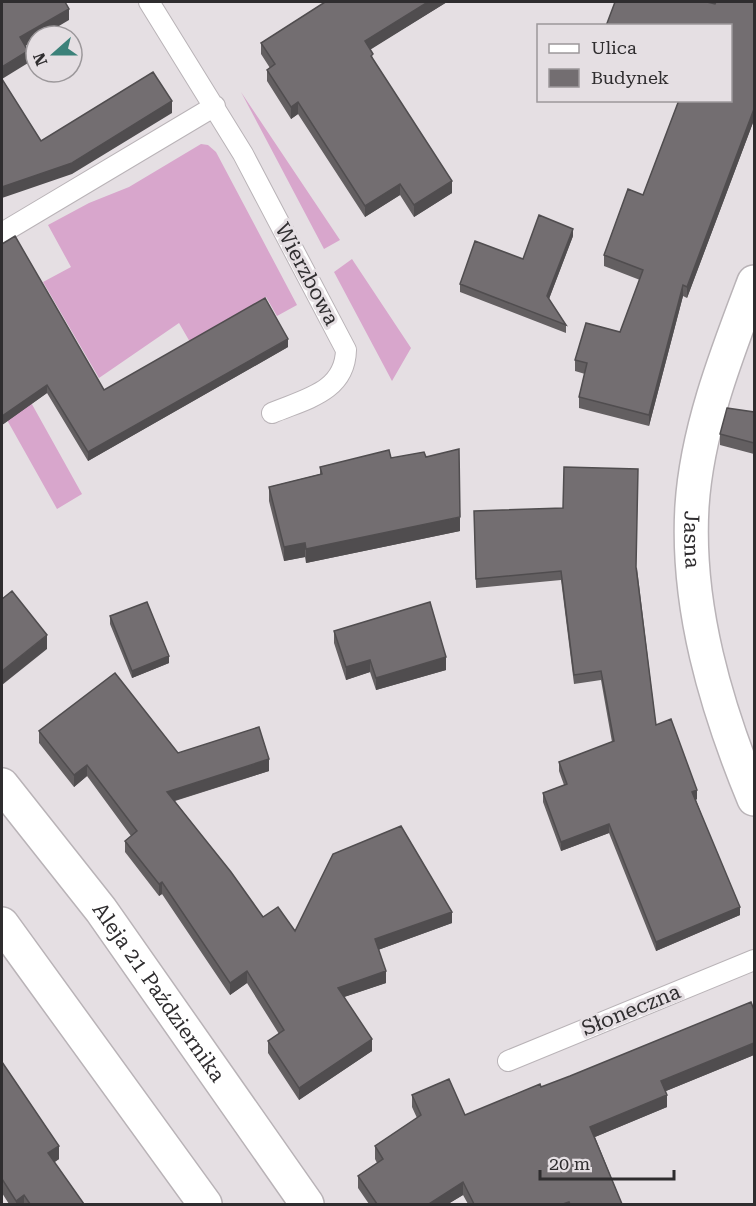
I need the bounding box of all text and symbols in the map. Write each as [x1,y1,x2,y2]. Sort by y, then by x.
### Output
north arrow [24,24,84,84]
legend [537,24,732,102]
text: Ulica [591,37,637,58]
text: N [29,50,52,68]
text: Budynek [591,67,669,88]
street label: Wierzbowa [270,219,344,330]
street label: Jasna [679,510,705,570]
street label: Aleja 21 Października [88,898,230,1087]
street label: Słoneczna [578,979,684,1041]
scale bar [540,1143,674,1181]
text: 20 m [549,1153,590,1174]

